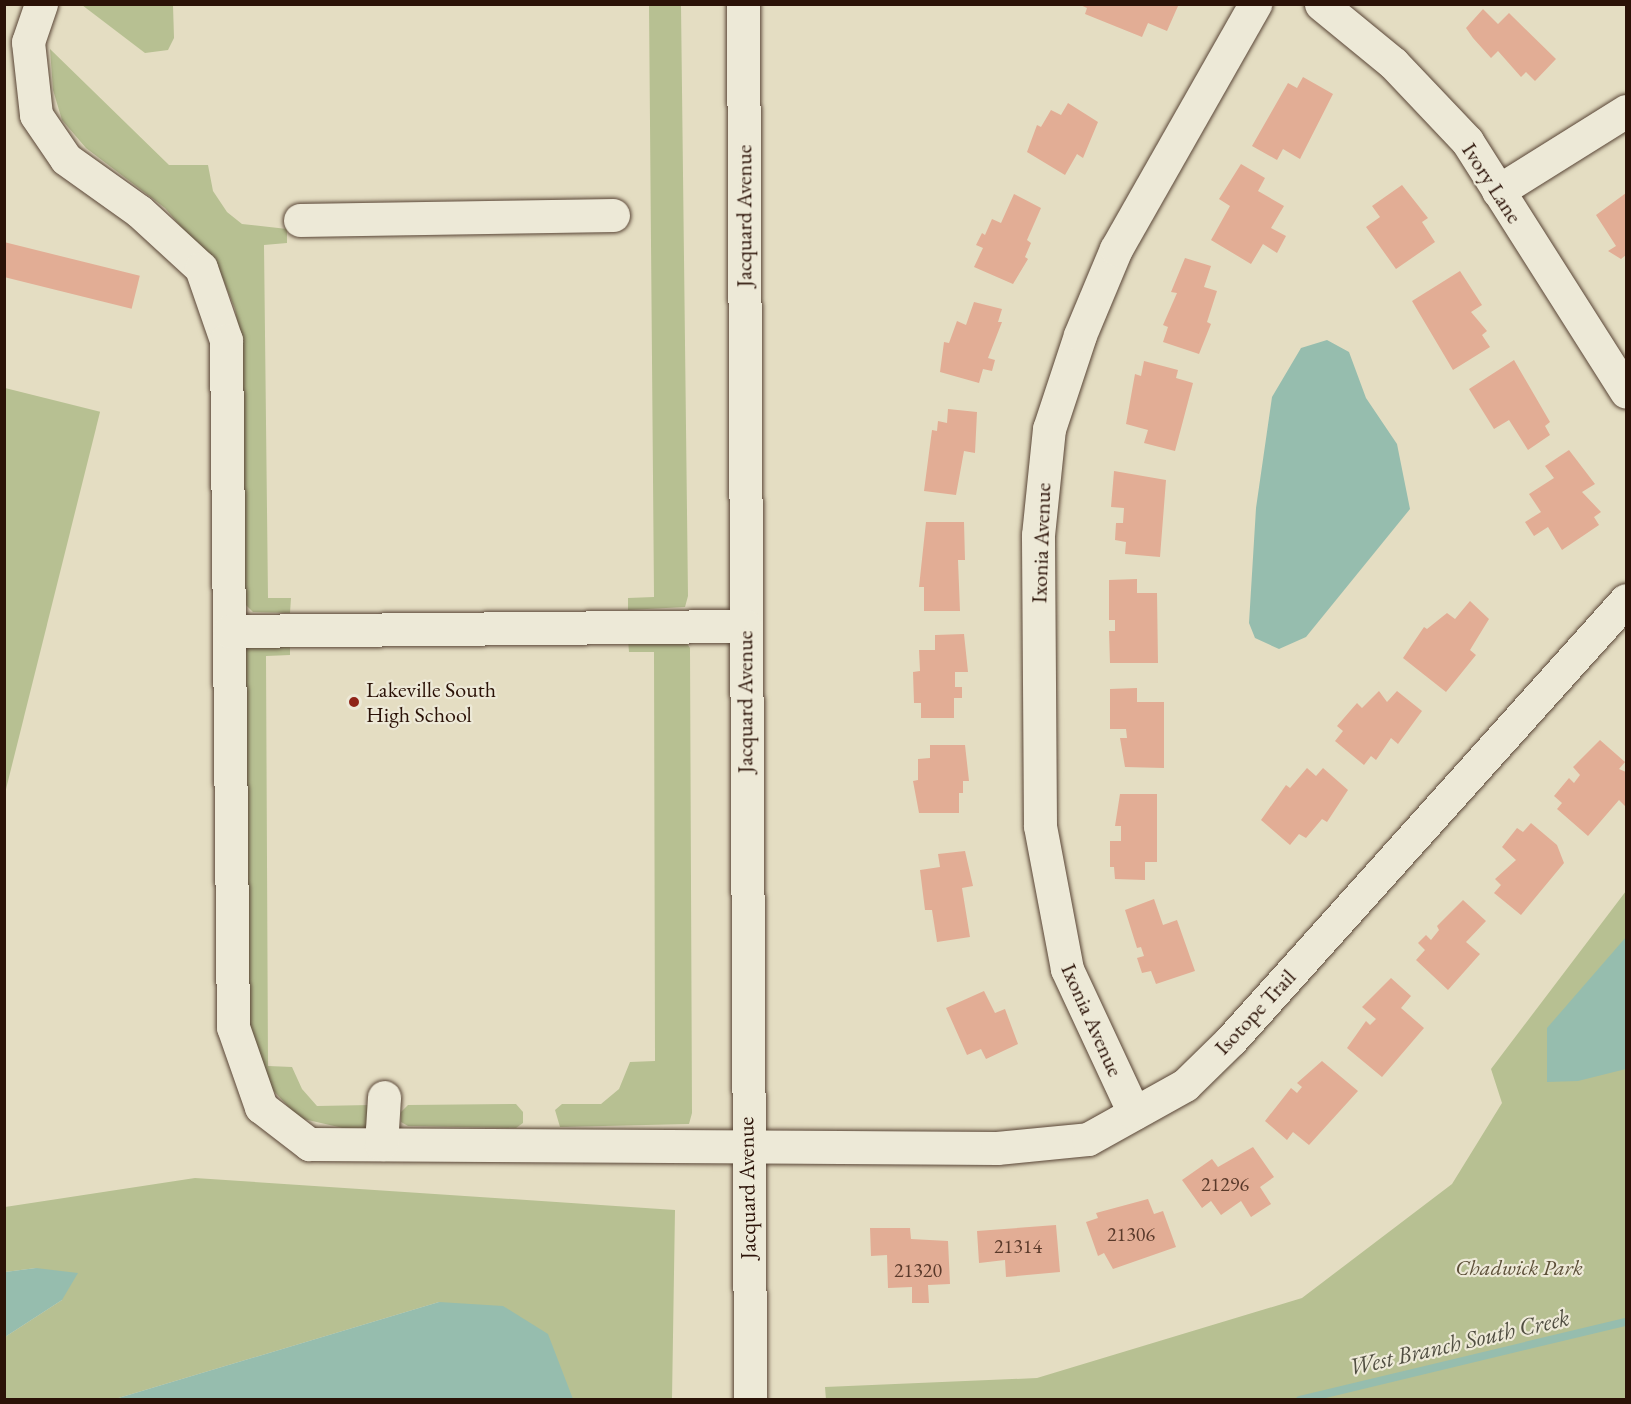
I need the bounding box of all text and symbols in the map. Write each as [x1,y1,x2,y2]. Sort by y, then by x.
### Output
street label: Ivory Lane [1456,138,1528,228]
street label: Jacquard Avenue [731,145,757,287]
street label: Ixonia Avenue [1026,482,1056,604]
street label: Jacquard Avenue [732,631,758,773]
place label: Lakeville South High School [366,676,496,728]
marker: Lakeville South High School [347,695,361,709]
street label: Ixonia Avenue [1055,960,1129,1080]
street label: Isotope Trail [1209,964,1301,1060]
street label: Jacquard Avenue [733,1116,761,1260]
house number: 21296 [1201,1172,1249,1196]
house number: 21306 [1107,1222,1155,1246]
house number: 21314 [994,1234,1042,1258]
park label: Chadwick Park [1455,1255,1583,1281]
house number: 21320 [894,1258,942,1282]
water label: West Branch South Creek [1346,1303,1572,1381]

